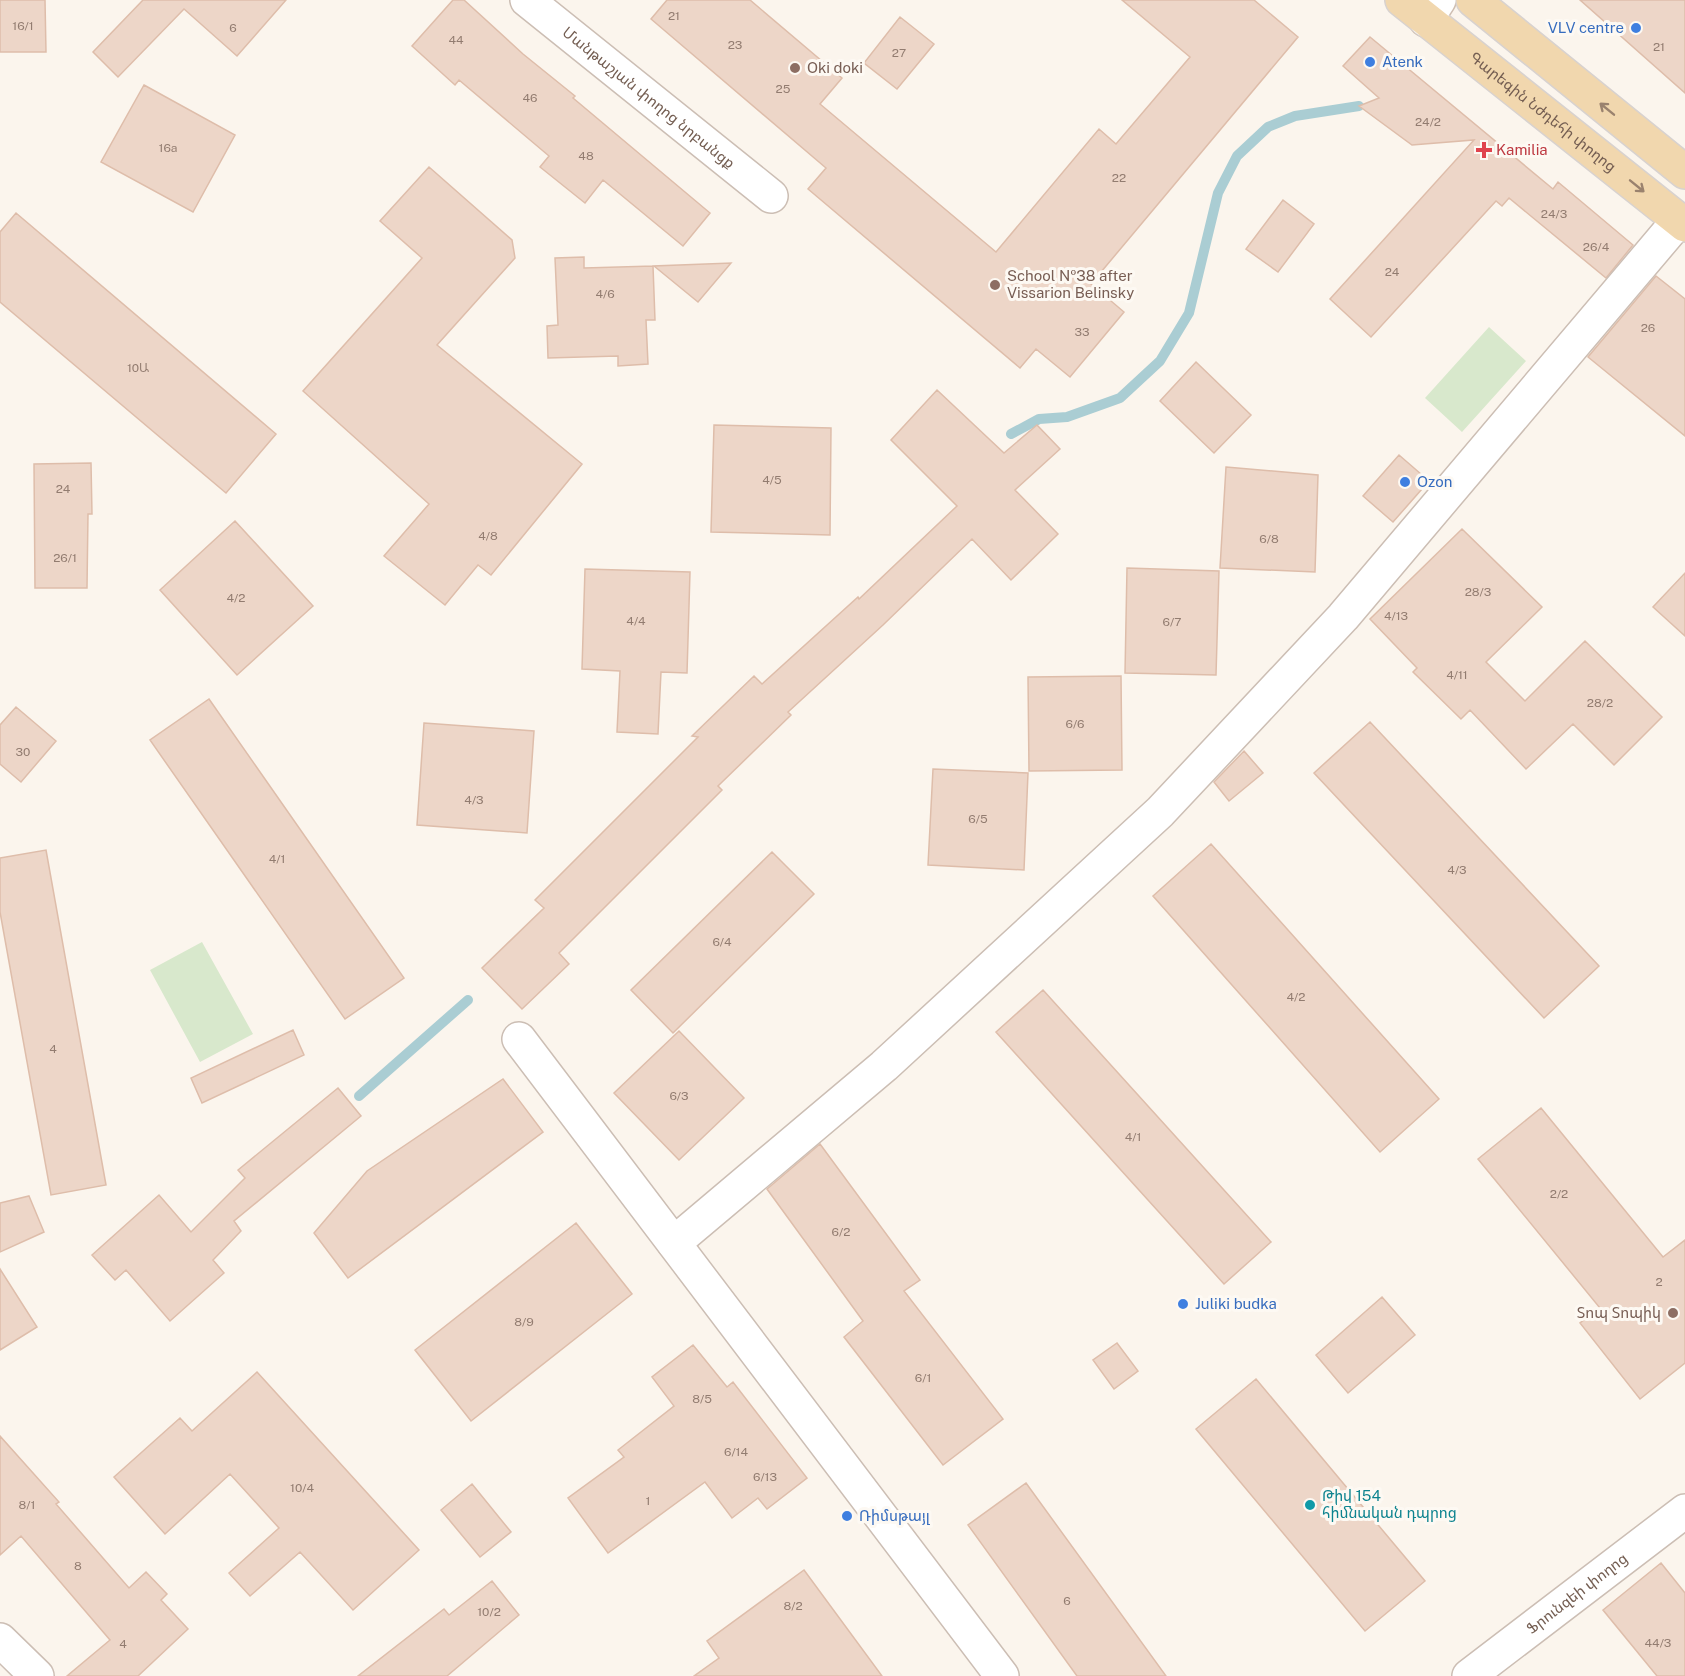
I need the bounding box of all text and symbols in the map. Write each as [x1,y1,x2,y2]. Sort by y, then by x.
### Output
house number: 21 [668,9,680,23]
house number: 16/1 [12,19,34,33]
place label: VLV centre [1548,19,1624,36]
house number: 6 [229,21,237,35]
marker: VLV centre [1629,21,1643,35]
street label: Մանթաշյան փողոց նրբանցք [559,23,738,172]
house number: 44 [448,33,464,47]
house number: 23 [728,38,742,52]
house number: 21 [1653,40,1665,54]
house number: 27 [892,46,906,60]
street label: Գարեգին Նժդեհի փողոց [1467,48,1620,176]
place label: Atenk [1382,53,1423,70]
marker: Atenk [1363,55,1377,69]
place label: Oki doki [807,59,863,76]
marker: Oki doki [788,61,802,75]
house number: 25 [776,82,791,96]
house number: 46 [522,91,538,105]
one-way arrow [1599,102,1615,115]
house number: 24/2 [1415,115,1441,129]
house number: 16a [159,141,178,155]
place label: Kamilia [1496,141,1548,158]
marker: Kamilia [1477,143,1491,157]
house number: 48 [578,149,594,163]
house number: 22 [1112,171,1126,185]
one-way arrow [1629,180,1645,193]
house number: 24/3 [1541,207,1567,221]
house number: 26/4 [1583,240,1610,254]
house number: 24 [1385,265,1400,279]
place label: School №38 after Vissarion Belinsky [1007,267,1134,301]
marker: School №38 after Vissarion Belinsky [988,278,1002,292]
house number: 4/6 [595,287,615,301]
house number: 26 [1641,321,1655,335]
house number: 33 [1074,325,1090,339]
house number: 10Ա [127,361,149,375]
house number: 4/5 [762,473,782,487]
place label: Ozon [1417,473,1452,490]
marker: Ozon [1398,475,1412,489]
house number: 24 [56,482,71,496]
house number: 4/8 [478,529,498,543]
house number: 6/8 [1259,532,1279,546]
house number: 26/1 [53,551,77,565]
house number: 28/3 [1465,585,1491,599]
house number: 4/2 [227,591,245,605]
house number: 4/13 [1384,609,1408,623]
house number: 4/4 [626,614,646,628]
house number: 6/7 [1163,615,1181,629]
house number: 4/11 [1446,668,1468,682]
house number: 28/2 [1587,696,1613,710]
house number: 6/6 [1065,717,1085,731]
house number: 30 [16,745,30,759]
house number: 4/3 [464,793,484,807]
house number: 6/5 [968,812,988,826]
house number: 4/1 [269,852,285,866]
house number: 4/3 [1447,863,1467,877]
house number: 6/4 [712,935,732,949]
house number: 4/2 [1287,990,1305,1004]
house number: 4 [49,1042,57,1056]
house number: 6/3 [669,1089,689,1103]
house number: 4/1 [1125,1130,1141,1144]
house number: 2/2 [1550,1187,1568,1201]
house number: 6/2 [832,1225,850,1239]
house number: 2 [1655,1275,1663,1289]
place label: Juliki budka [1195,1295,1277,1312]
marker: Juliki budka [1176,1297,1190,1311]
place label: Տոպ Տոպիկ [1577,1304,1661,1322]
marker: Տոպ Տոպիկ [1666,1306,1680,1320]
house number: 8/9 [514,1315,534,1329]
house number: 6/1 [915,1371,931,1385]
house number: 8/5 [692,1392,712,1406]
house number: 6/14 [724,1445,749,1459]
house number: 6/13 [753,1470,777,1484]
house number: 10/4 [290,1481,314,1495]
place label: Թիվ 154 հիմնական դպրոց [1322,1487,1457,1522]
house number: 1 [646,1494,650,1508]
house number: 8/1 [19,1498,35,1512]
marker: Թիվ 154 հիմնական դպրոց [1303,1498,1317,1512]
place label: Ռիմսթայլ [859,1507,931,1525]
marker: Ռիմսթայլ [840,1509,854,1523]
street label: Ֆրունզեի փողոց [1523,1549,1631,1637]
house number: 8 [74,1559,82,1573]
house number: 6 [1063,1594,1071,1608]
house number: 8/2 [783,1599,803,1613]
house number: 10/2 [477,1605,501,1619]
house number: 44/3 [1645,1636,1671,1650]
house number: 4 [119,1637,127,1651]

